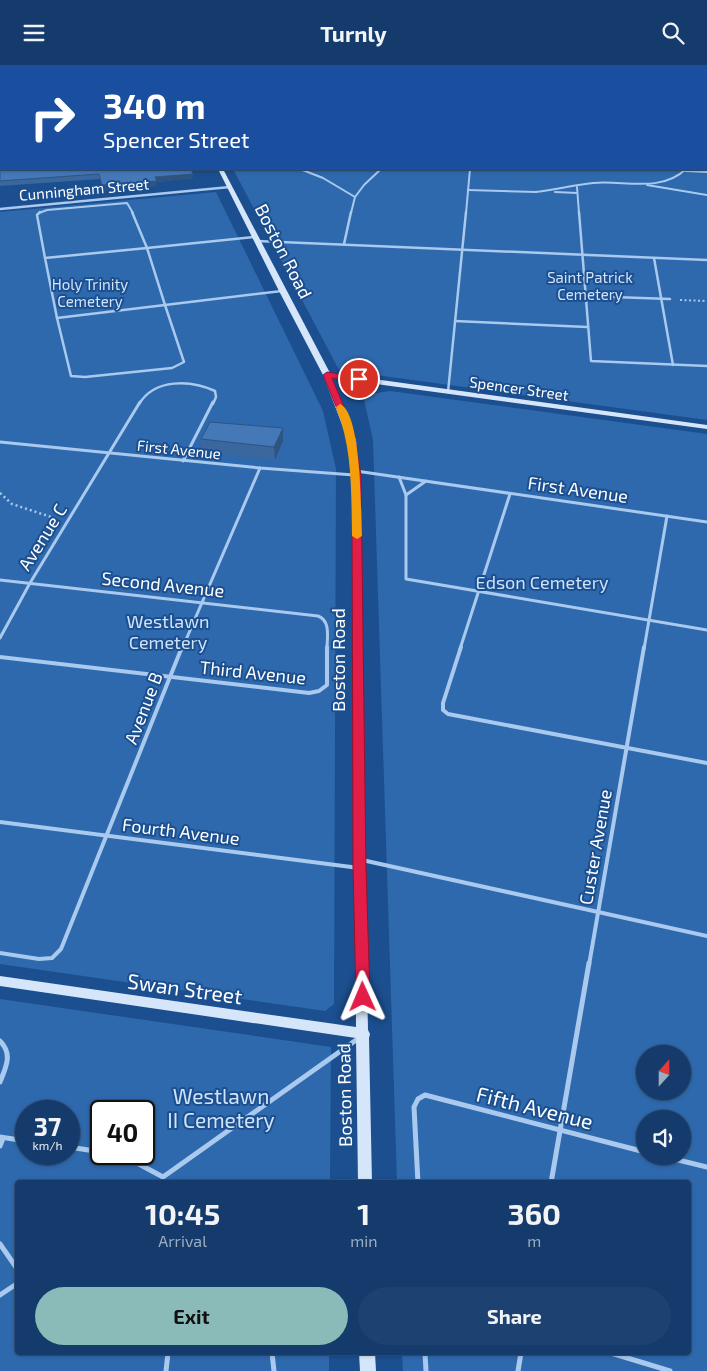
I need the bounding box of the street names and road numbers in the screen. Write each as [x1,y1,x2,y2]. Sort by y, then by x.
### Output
street label: Cunningham Street [18,174,150,204]
street label: Boston Road [251,200,317,302]
street label: Spencer Street [468,372,570,404]
street label: First Avenue [136,436,222,462]
street label: First Avenue [526,471,630,507]
street label: Avenue C [13,500,71,574]
street label: Second Avenue [101,567,225,601]
street label: Boston Road [327,608,349,712]
street label: Third Avenue [199,655,307,689]
street label: Avenue B [119,669,167,747]
street label: Custer Avenue [574,788,616,906]
street label: Fourth Avenue [121,813,241,849]
street label: Swan Street [126,968,244,1008]
street label: Boston Road [332,1043,356,1147]
street label: Fifth Avenue [474,1080,596,1134]

